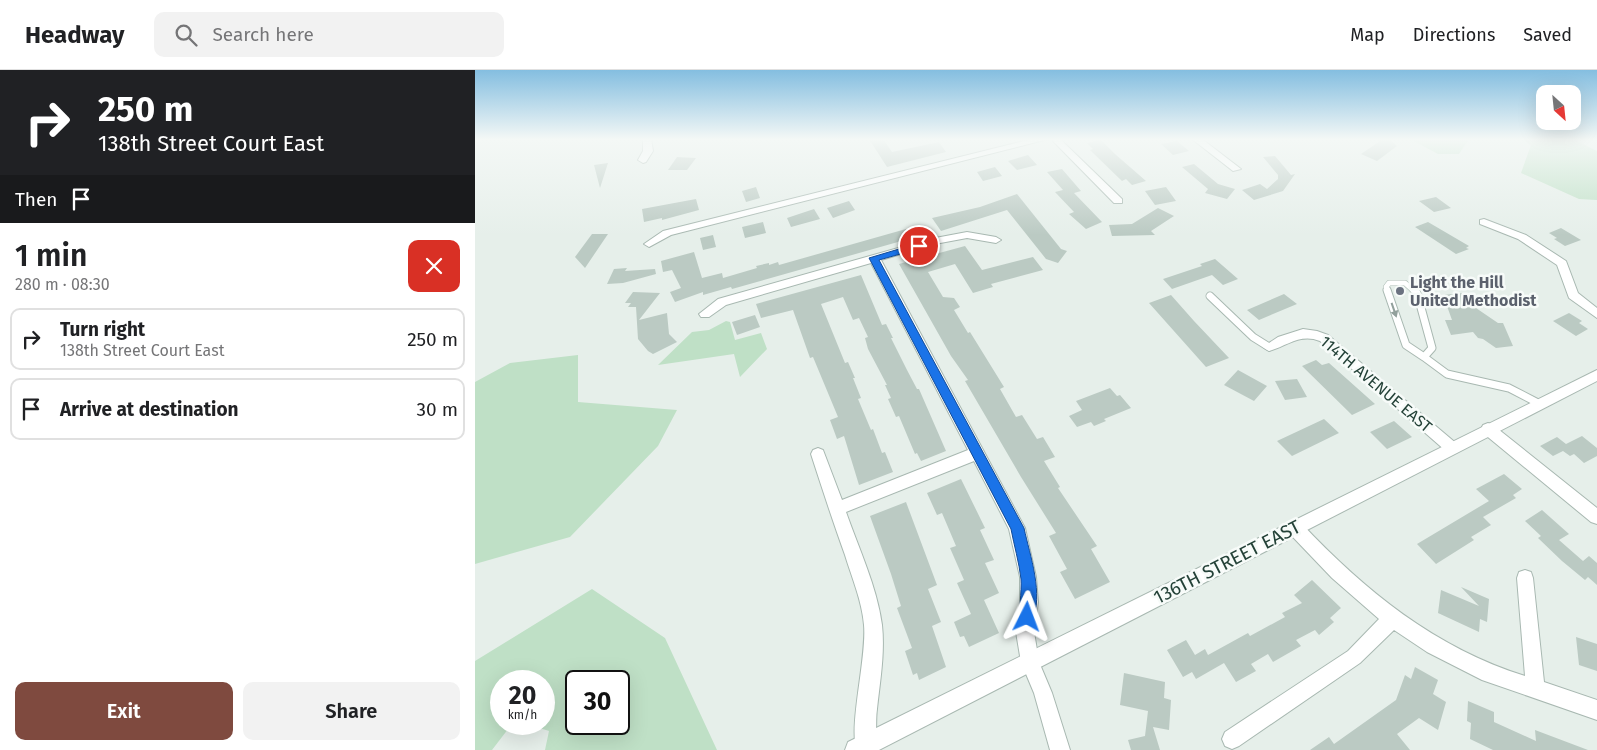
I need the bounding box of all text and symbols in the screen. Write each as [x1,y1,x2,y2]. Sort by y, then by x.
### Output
search box [154,12,504,57]
text: Headway [25,21,124,49]
icon: search [172,21,200,49]
text: Search here [212,23,314,46]
text: Map [1350,24,1385,46]
text: Directions [1413,24,1495,46]
text: Saved [1523,24,1572,46]
north arrow [1536,85,1581,130]
map controls [1536,85,1581,130]
text: 250 m [98,88,193,130]
icon: right [15,90,80,155]
text: 138th Street Court East [98,130,324,157]
icon: arrive [67,185,95,213]
text: Then [15,188,57,211]
pin [898,225,940,267]
icon: arrive [905,232,933,260]
text: 1 min [15,238,87,274]
button: close [408,240,460,292]
place label: Light the Hill United Methodist [1410,273,1537,310]
text: 280 m · 08:30 [15,275,110,294]
marker: Light the Hill United Methodist [1394,285,1406,297]
one-way arrow [1391,303,1399,318]
text: Turn right [60,318,145,341]
icon: right [17,325,45,353]
text: 250 m [407,328,458,351]
street label: 114TH AVENUE EAST [1316,332,1436,437]
text: 138th Street Court East [60,341,224,360]
icon: arrive [17,395,45,423]
text: Arrive at destination [60,398,239,421]
text: 30 m [417,398,458,421]
street label: 136TH STREET EAST [1150,515,1305,609]
position arrow [1000,590,1052,642]
speed limit sign: 30 [565,670,630,735]
text: 20 [509,681,536,711]
button: Exit [15,682,233,740]
button: Share [243,682,460,740]
text: km/h [508,708,537,722]

